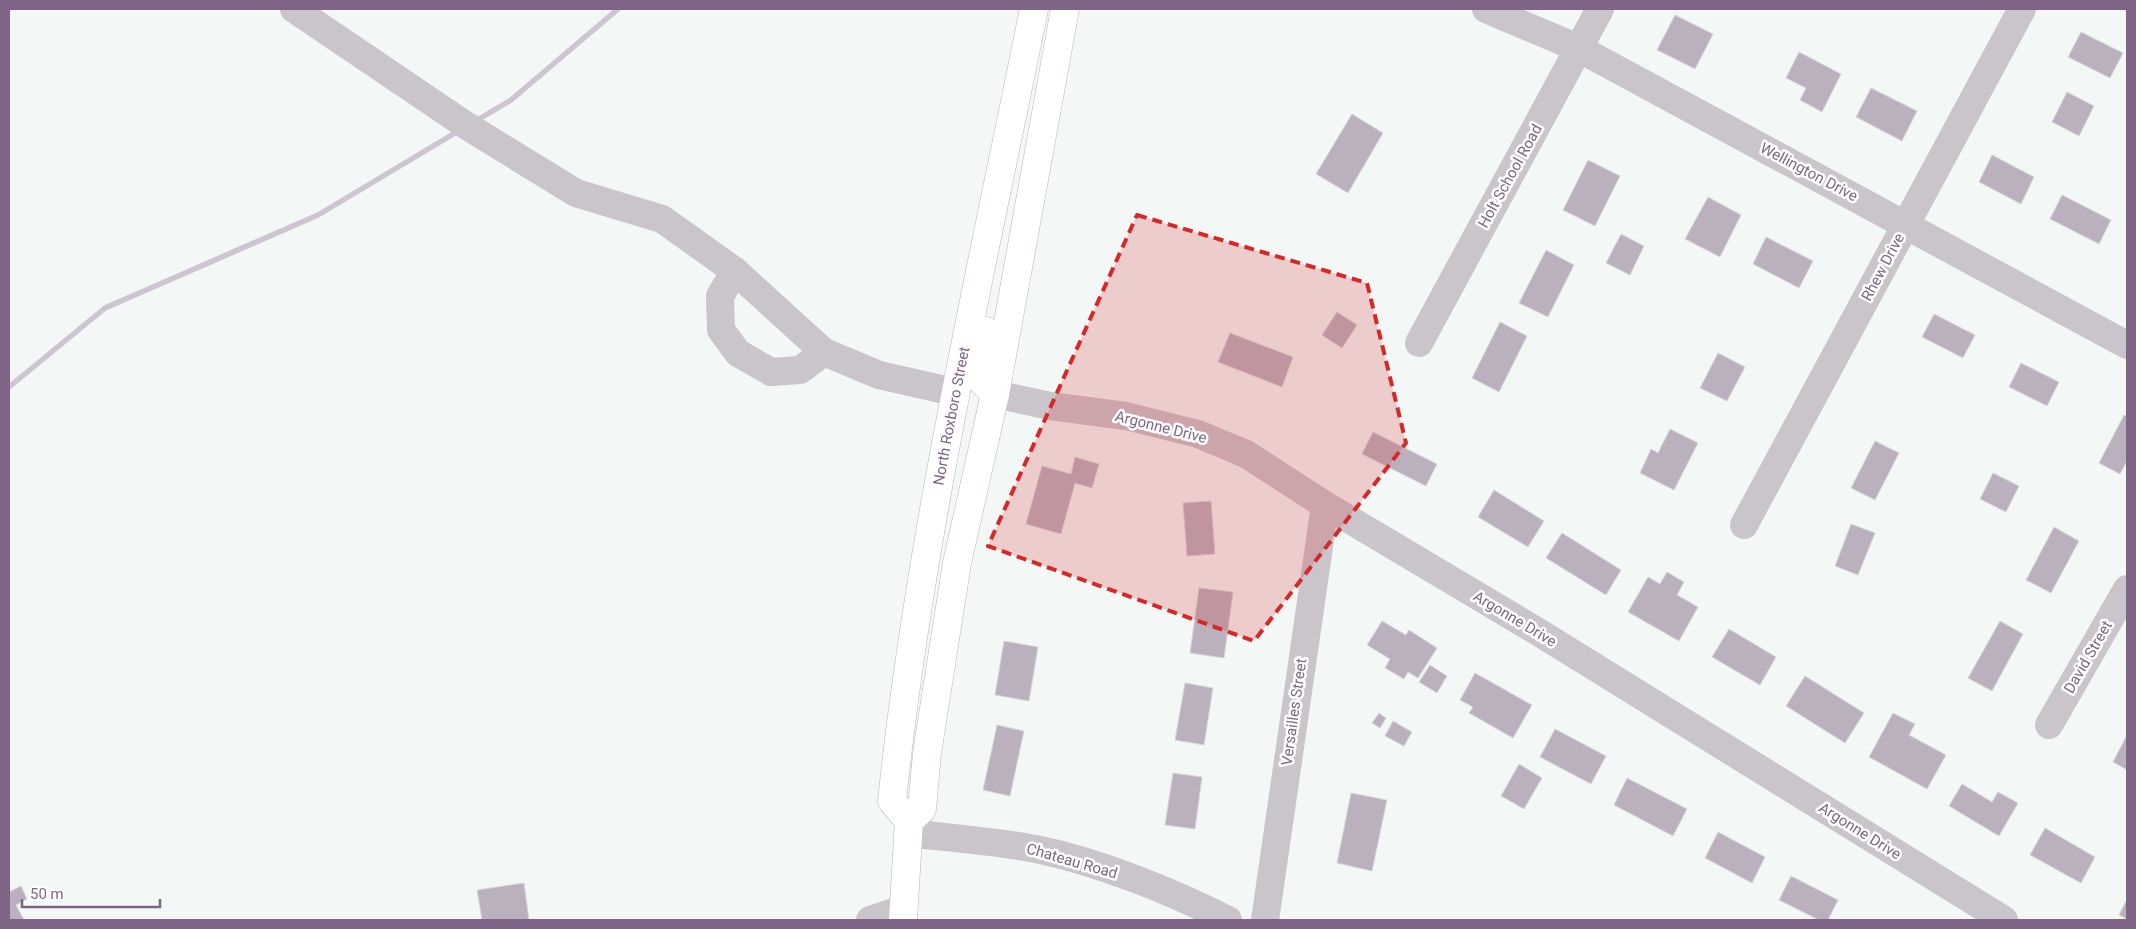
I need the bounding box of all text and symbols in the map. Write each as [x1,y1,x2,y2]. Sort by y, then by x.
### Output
street label: Holt School Road [1474,121,1546,231]
street label: Wellington Drive [1757,139,1861,205]
street label: Rhew Drive [1858,230,1908,304]
street label: North Roxboro Street [930,345,974,487]
street label: Argonne Drive [1113,407,1209,447]
street label: Argonne Drive [1470,587,1560,651]
street label: David Street [2060,618,2116,696]
street label: Versailles Street [1278,657,1310,767]
street label: Argonne Drive [1816,799,1905,863]
street label: Chateau Road [1025,839,1119,883]
scale bar [22,876,160,908]
text: 50 m [30,885,64,903]

